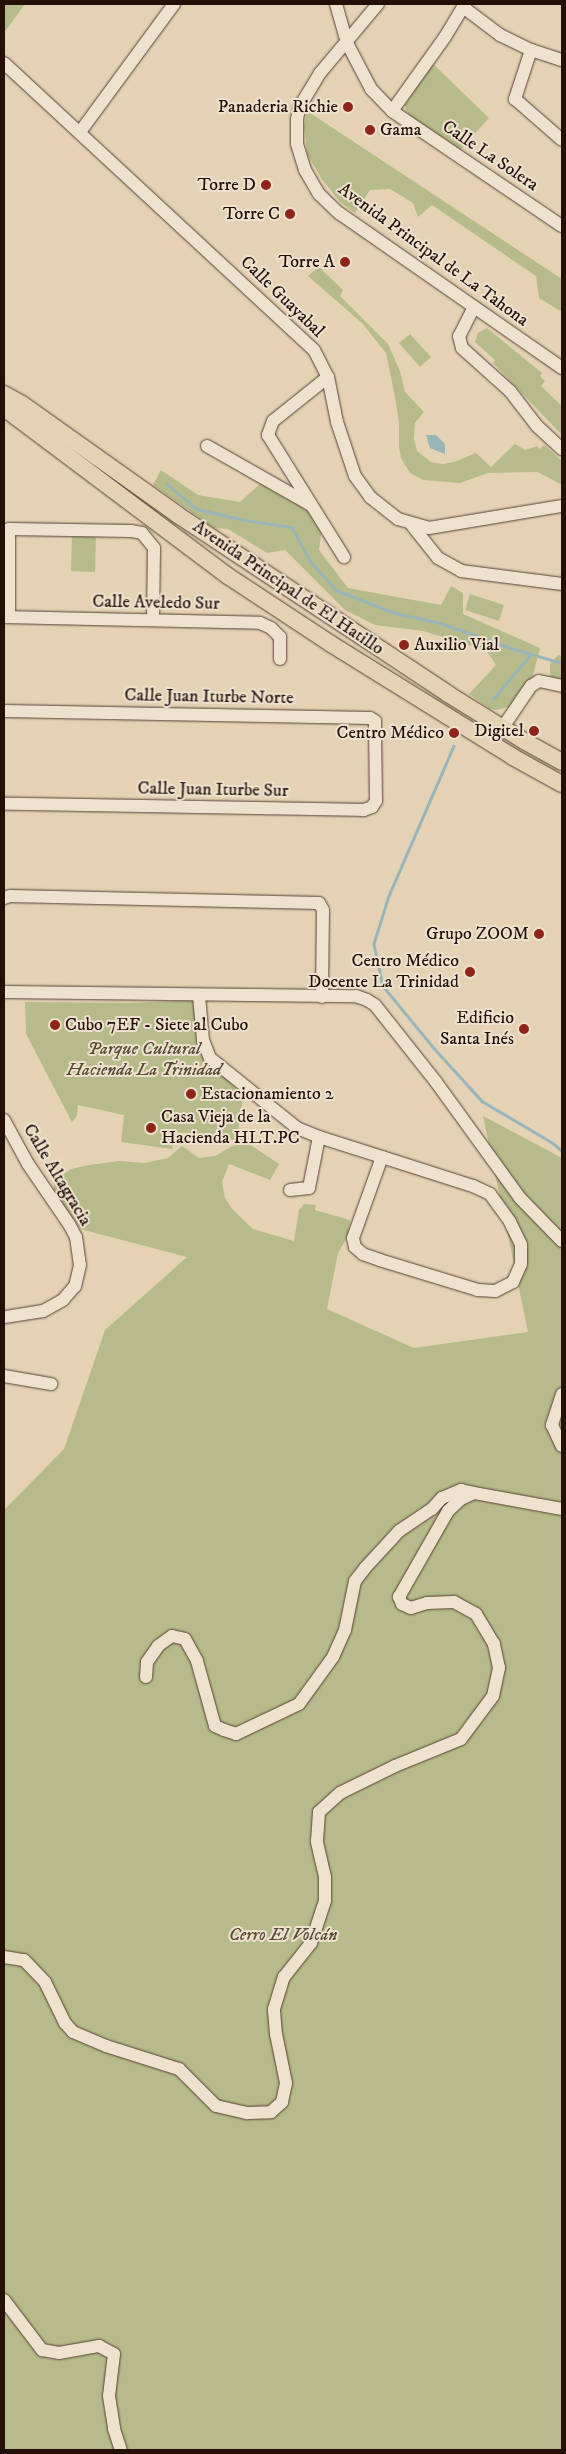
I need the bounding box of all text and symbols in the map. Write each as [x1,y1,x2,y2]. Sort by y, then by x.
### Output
place label: Panaderia Richie [218,96,338,118]
marker: Panaderia Richie [342,101,354,113]
street label: Calle La Solera [438,116,542,196]
place label: Gama [380,119,421,141]
marker: Gama [364,124,376,136]
place label: Torre D [197,174,256,196]
marker: Torre D [260,179,272,191]
street label: Avenida Principal de La Tahona [334,179,532,331]
place label: Torre C [223,203,280,225]
marker: Torre C [284,208,296,220]
place label: Torre A [278,251,335,273]
street label: Calle Guayabal [236,252,328,342]
marker: Torre A [339,256,351,268]
street label: Avenida Principal de El Hatillo [189,516,387,660]
street label: Calle Aveledo Sur [92,591,220,615]
place label: Auxilio Vial [414,634,499,656]
marker: Auxilio Vial [398,639,410,651]
street label: Calle Juan Iturbe Norte [124,685,294,709]
place label: Digitel [474,720,524,742]
place label: Centro Médico [336,722,444,744]
marker: Digitel [528,725,540,737]
marker: Centro Médico [448,727,460,739]
street label: Calle Juan Iturbe Sur [137,778,289,802]
place label: Grupo ZOOM [426,923,529,945]
marker: Grupo ZOOM [533,928,545,940]
place label: Centro Médico Docente La Trinidad [308,951,459,994]
marker: Centro Médico Docente La Trinidad [463,965,477,979]
place label: Edificio Santa Inés [440,1008,514,1050]
place label: Cubo 7EF - Siete al Cubo [65,1014,248,1036]
marker: Cubo 7EF - Siete al Cubo [49,1019,61,1031]
marker: Edificio Santa Inés [518,1023,530,1035]
park label: Parque Cultural Hacienda La Trinidad [66,1039,222,1082]
place label: Estacionamiento 2 [201,1083,334,1105]
marker: Estacionamiento 2 [185,1088,197,1100]
place label: Casa Vieja de la Hacienda HLT.PC [161,1107,300,1150]
street label: Calle Altagracia [18,1120,96,1230]
marker: Casa Vieja de la Hacienda HLT.PC [145,1122,157,1134]
park label: Cerro El Volcán [229,1924,337,1946]

